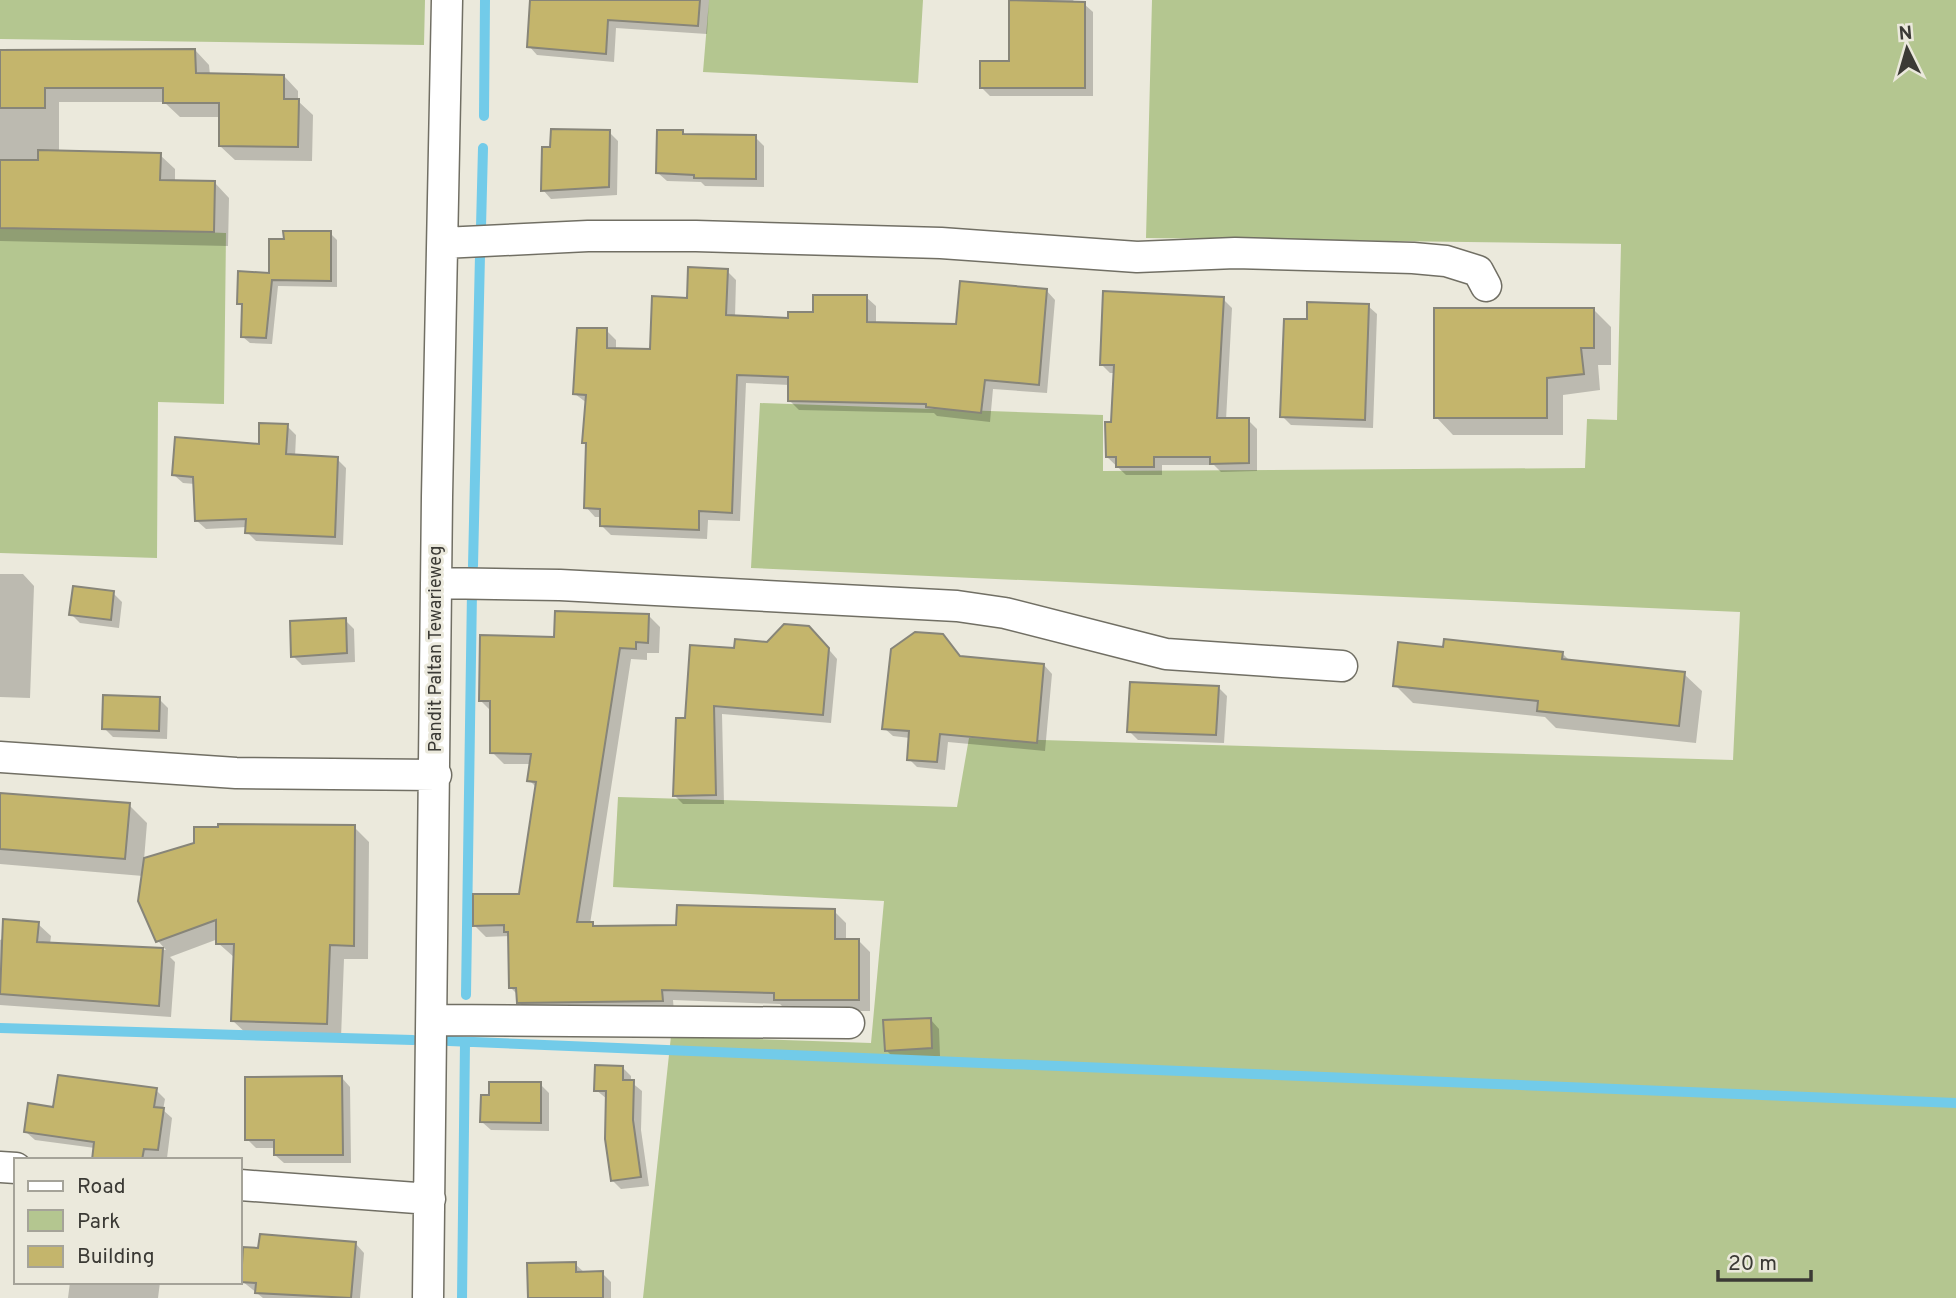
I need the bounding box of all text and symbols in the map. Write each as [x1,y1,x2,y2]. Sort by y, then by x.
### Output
north arrow [1872,14,1942,84]
text: N [1898,22,1914,47]
street label: Pandit Paltan Tewarieweg [425,546,448,752]
legend [14,1158,242,1284]
text: Road [77,1174,126,1201]
text: Park [77,1209,120,1236]
scale bar [1718,1238,1811,1282]
text: Building [77,1244,155,1271]
text: 20 m [1728,1251,1777,1278]

